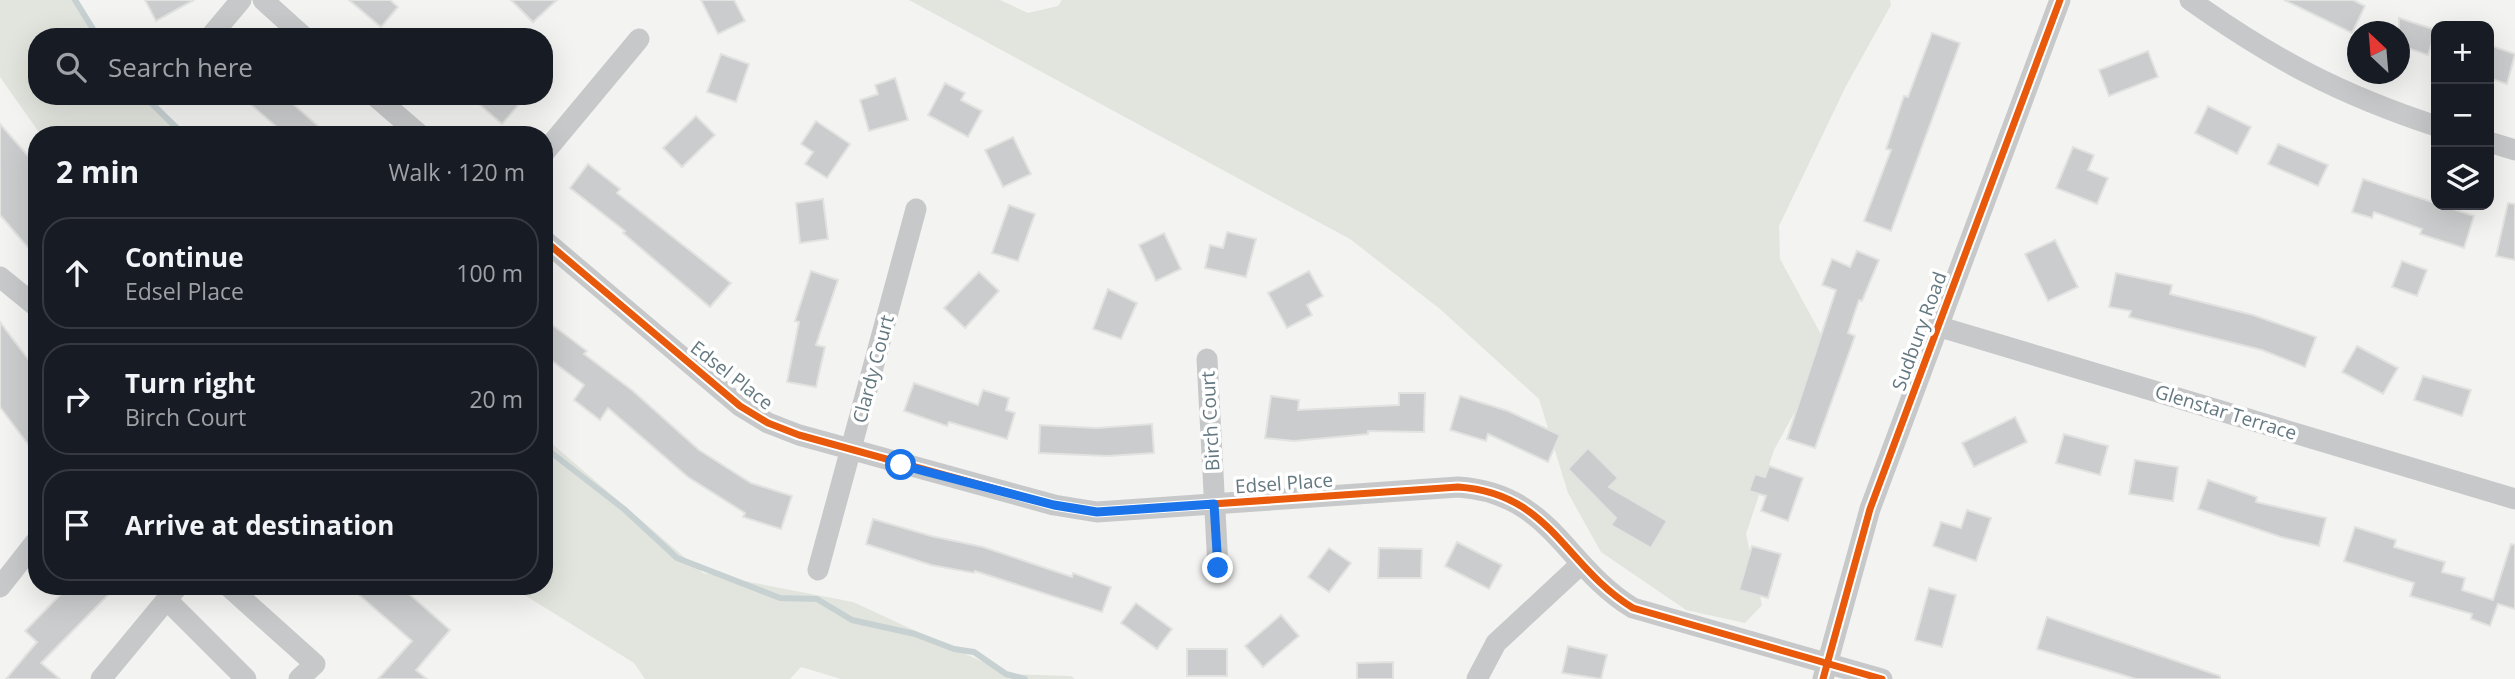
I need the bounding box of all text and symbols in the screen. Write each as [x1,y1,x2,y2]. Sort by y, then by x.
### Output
north arrow [2347,21,2410,84]
map controls [2431,21,2494,210]
button: + [2431,21,2494,84]
search box [28,28,553,105]
icon: search [52,48,90,86]
text: Search here [108,49,253,85]
button: − [2431,84,2494,147]
button: layers [2431,147,2494,210]
text: 2 min [56,151,139,192]
text: Walk · 120 m [388,156,525,188]
text: Continue [125,239,244,275]
icon: ahead [58,254,96,292]
text: 100 m [456,257,523,289]
street label: Sudbury Road [1885,268,1953,394]
text: Edsel Place [125,275,244,307]
street label: Clardy Court [846,312,900,426]
street label: Edsel Place [685,335,779,415]
text: Turn right [125,365,256,401]
street label: Birch Court [1194,370,1226,472]
street label: Glenstar Terrace [2152,378,2300,446]
icon: right [58,380,96,418]
text: 20 m [469,383,523,415]
text: Birch Court [125,401,246,433]
route start [885,449,916,480]
street label: Edsel Place [1234,467,1334,499]
icon: arrive [58,506,96,544]
text: Arrive at destination [125,507,394,543]
route end [1202,552,1233,583]

